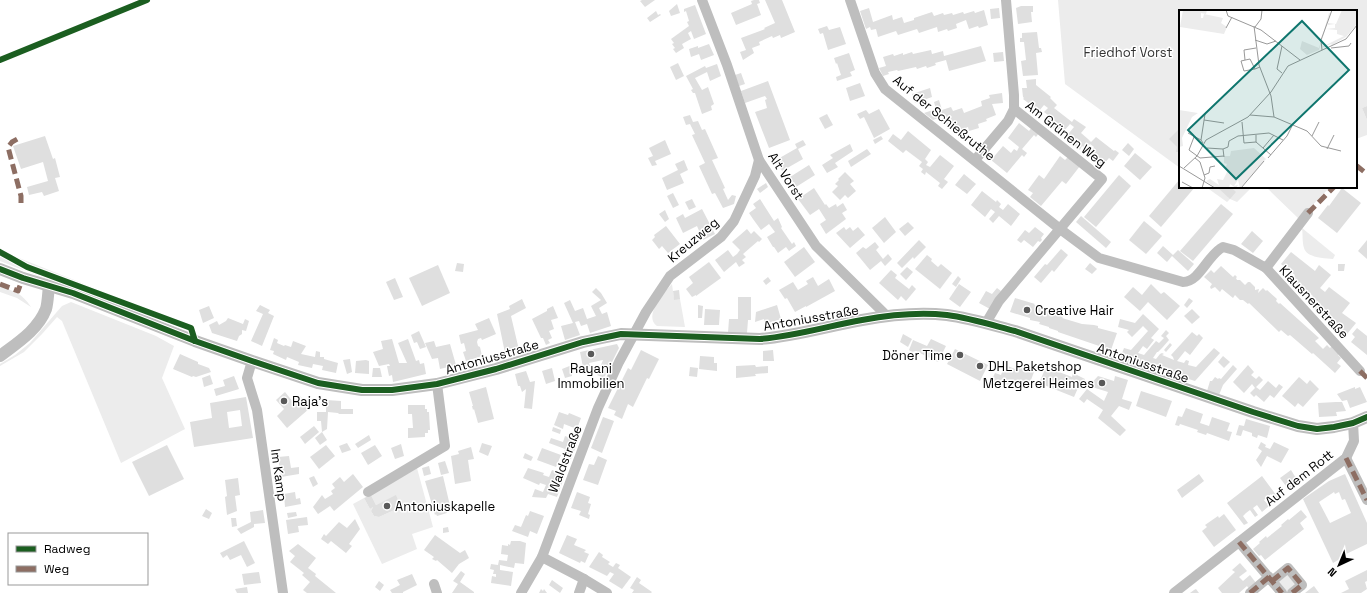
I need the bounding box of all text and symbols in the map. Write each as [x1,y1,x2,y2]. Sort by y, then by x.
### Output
inset map [1179,10,1357,188]
park label: Friedhof Vorst [1084,44,1172,61]
street label: Auf der Schießruthe [889,71,999,165]
street label: Am Grünen Weg [1022,97,1110,171]
street label: Alt Vorst [764,149,808,203]
street label: Kreuzweg [664,214,722,266]
street label: Klausnerstraße [1276,262,1352,342]
street label: Antoniusstraße [762,301,860,335]
place label: Creative Hair [1035,302,1114,319]
marker: Creative Hair [1022,305,1032,315]
street label: Antoniusstraße [443,336,541,378]
street label: Antoniusstraße [1095,339,1191,387]
place label: Döner Time [882,347,952,364]
marker: Rayani Immobilien [586,349,596,359]
marker: Döner Time [955,350,965,360]
place label: DHL Paketshop [988,358,1082,375]
place label: Rayani Immobilien [557,360,625,392]
marker: DHL Paketshop [975,361,985,371]
place label: Metzgerei Heimes [983,375,1094,392]
marker: Metzgerei Heimes [1097,378,1107,388]
place label: Raja's [292,393,328,410]
marker: Raja's [279,396,289,406]
street label: Waldstraße [544,423,586,495]
street label: Auf dem Rott [1261,446,1337,510]
street label: Im Kamp [267,448,291,502]
place label: Antoniuskapelle [395,498,495,515]
marker: Antoniuskapelle [382,501,392,511]
legend [8,533,148,585]
text: Radweg [44,541,90,557]
north arrow [1319,545,1359,585]
text: Weg [44,561,69,577]
text: N [1325,565,1340,580]

